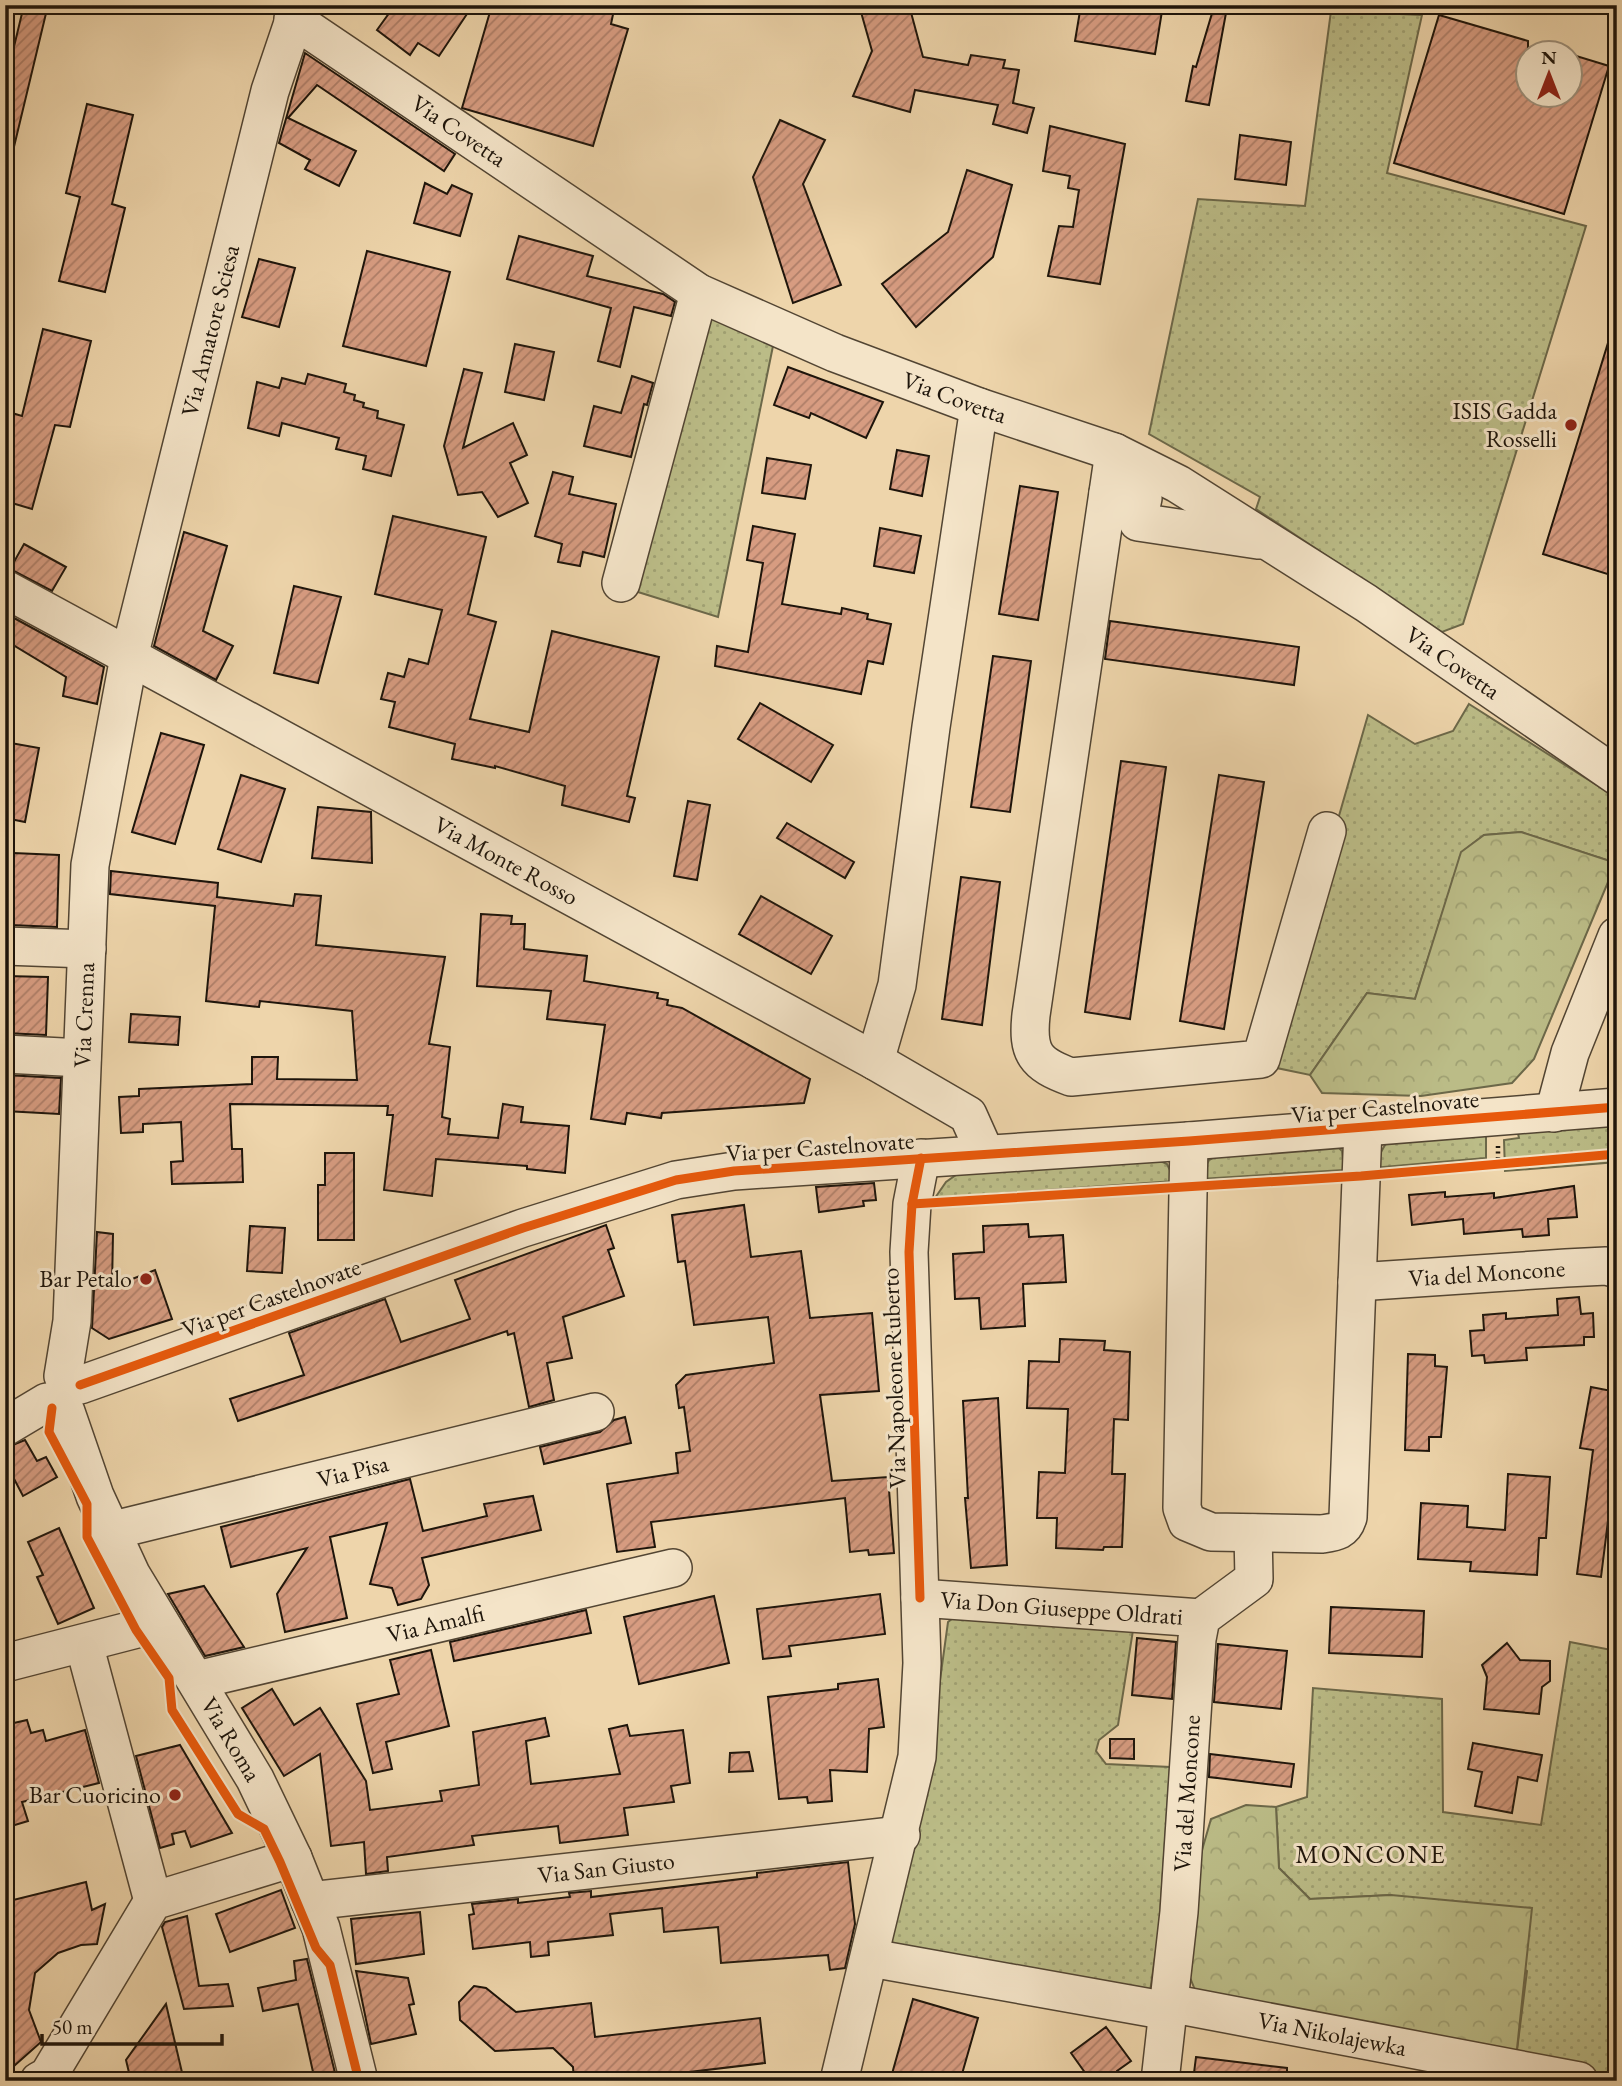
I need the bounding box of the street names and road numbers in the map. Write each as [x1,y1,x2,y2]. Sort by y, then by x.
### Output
street label: Via Covetta [405,87,513,174]
street label: Via Amatore Sciesa [173,241,246,420]
street label: Via Covetta [898,364,1011,430]
street label: Via Covetta [1400,619,1507,706]
street label: Via Monte Rosso [429,809,584,912]
street label: Via Crenna [66,961,101,1068]
street label: Via per Castelnovate [1290,1083,1480,1130]
street label: Via per Castelnovate [725,1124,915,1169]
street label: Via per Castelnovate [177,1251,365,1344]
street label: Via del Moncone [1407,1252,1566,1294]
street label: Via Napoleone Ruberto [874,1267,913,1489]
street label: Via Pisa [314,1447,392,1495]
street label: Via Don Giuseppe Oldrati [939,1583,1184,1632]
street label: Via Amalfi [384,1597,487,1650]
street label: Via Roma [194,1691,269,1787]
street label: Via del Moncone [1166,1714,1207,1873]
street label: Via San Giusto [536,1844,676,1890]
street label: Via Nikolajewka [1255,2004,1410,2063]

